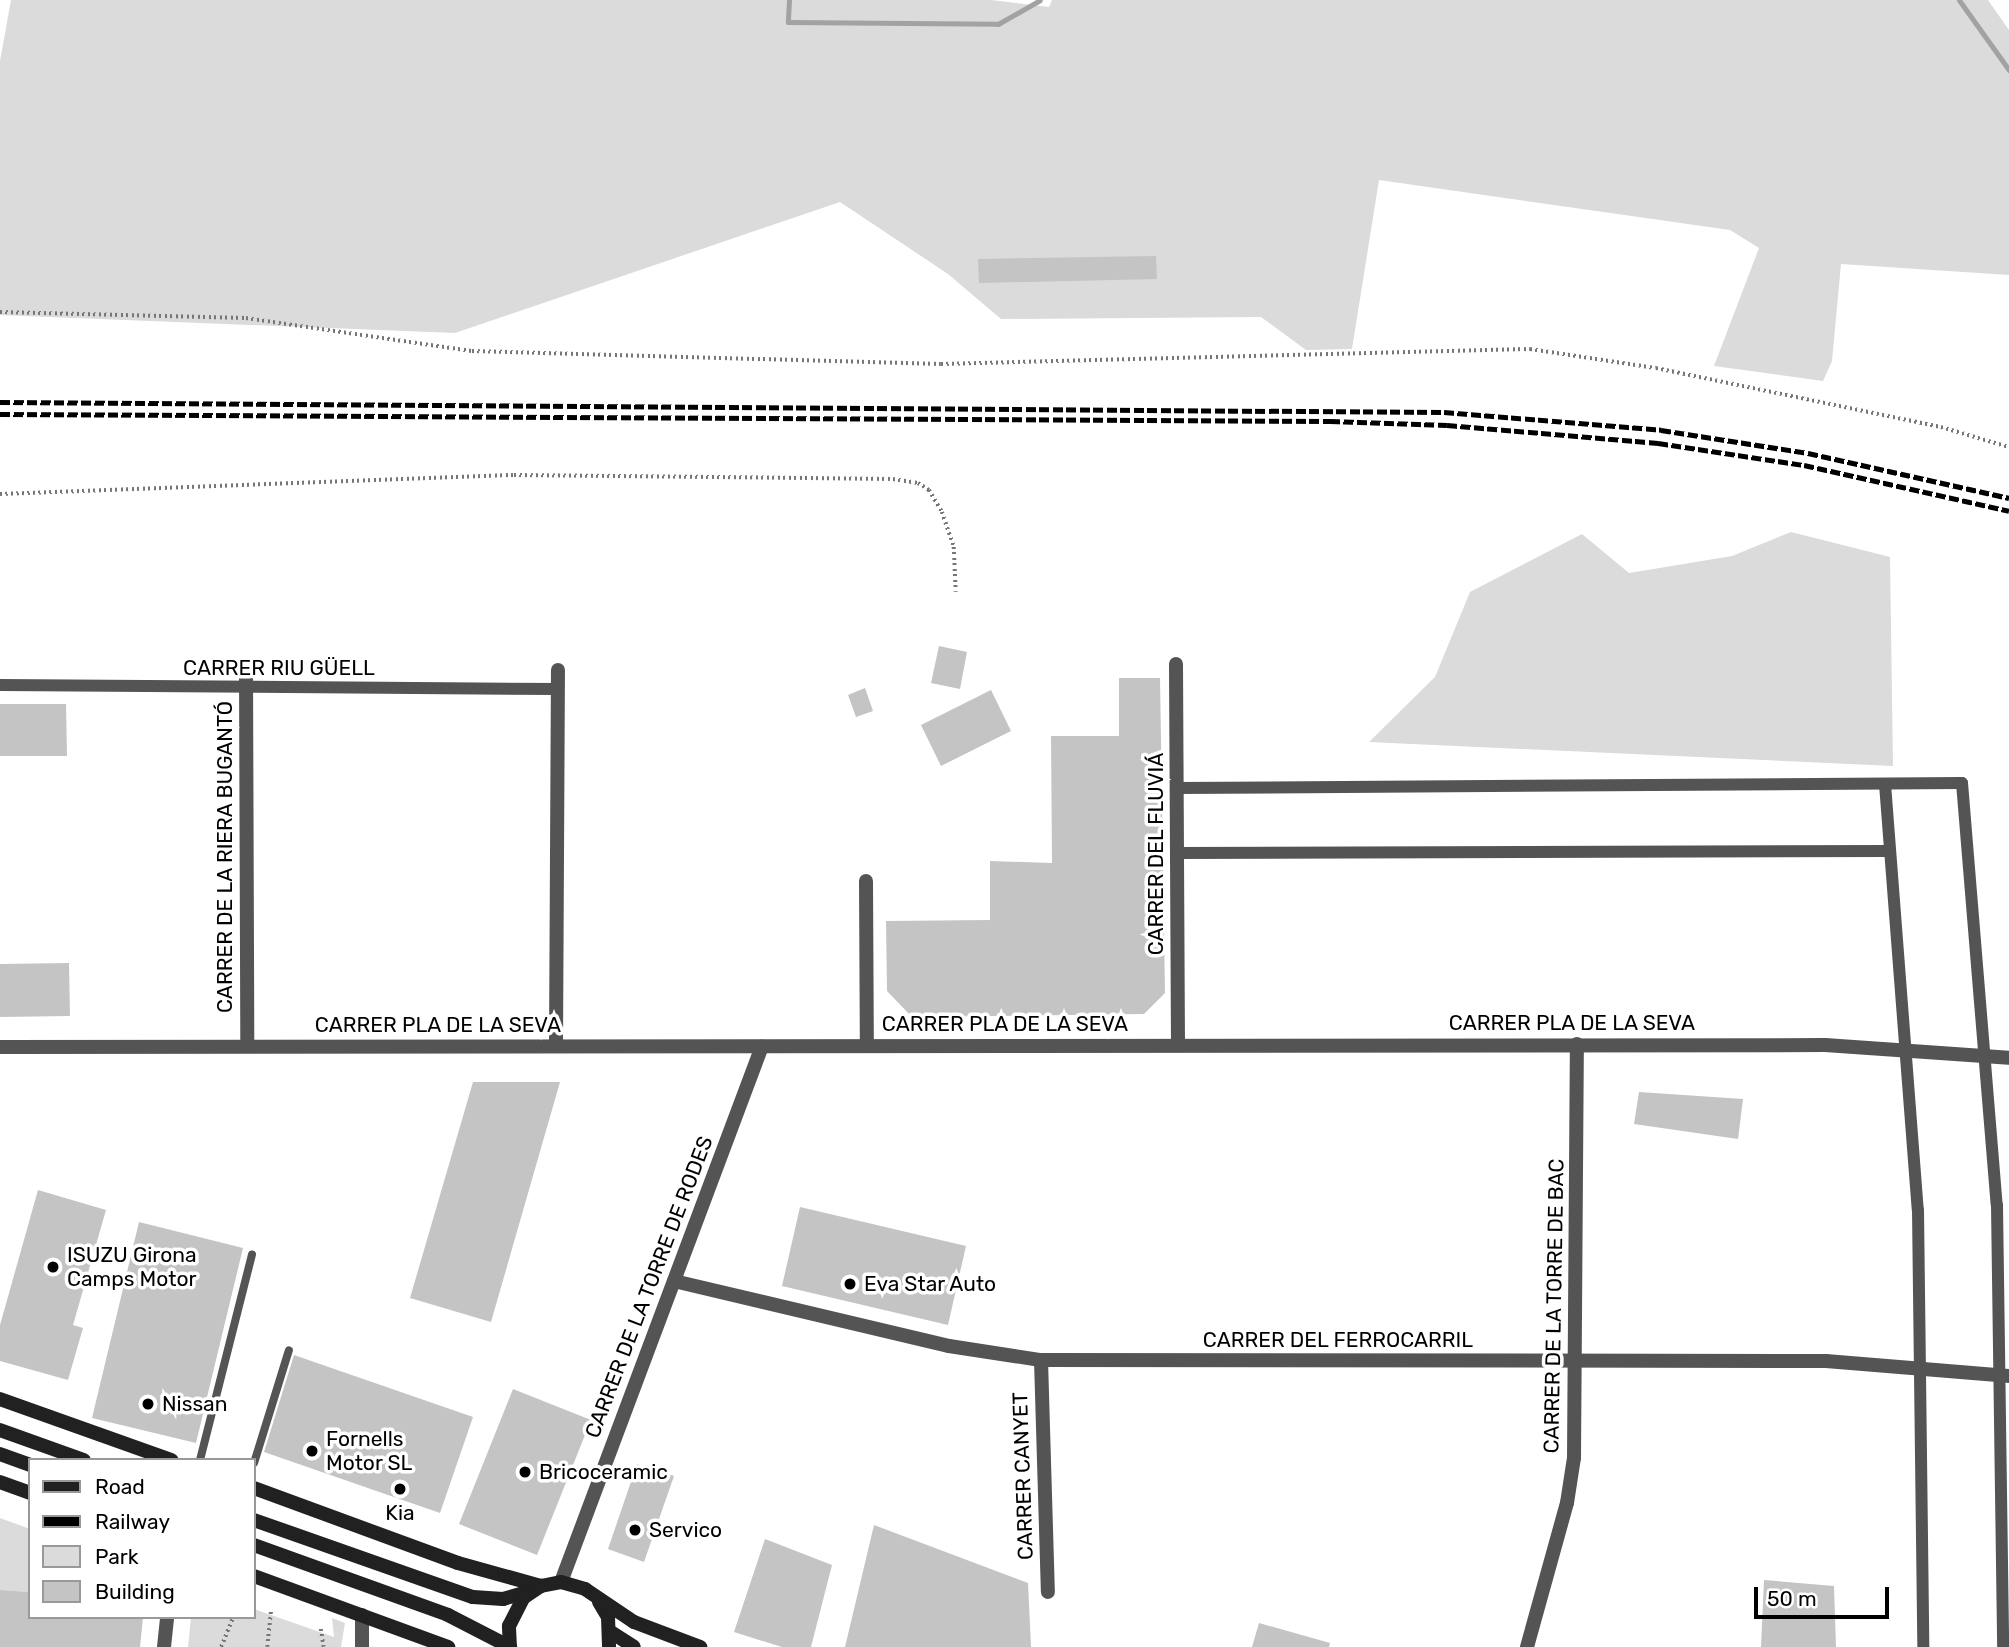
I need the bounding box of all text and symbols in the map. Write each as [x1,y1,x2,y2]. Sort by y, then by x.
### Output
street label: CARRER RIU GÜELL [183,655,375,681]
street label: CARRER DE LA RIERA BUGANTÓ [212,700,238,1014]
street label: CARRER DEL FLUVIÁ [1143,752,1169,956]
street label: CARRER PLA DE LA SEVA [1448,1010,1696,1036]
street label: CARRER PLA DE LA SEVA [881,1011,1129,1037]
street label: CARRER PLA DE LA SEVA [314,1012,562,1038]
street label: CARRER DE LA TORRE DE RODES [579,1132,719,1442]
street label: CARRER DE LA TORRE DE BAC [1539,1158,1569,1454]
place label: ISUZU Girona Camps Motor [67,1242,197,1292]
marker: ISUZU Girona Camps Motor [45,1259,61,1275]
place label: Eva Star Auto [864,1271,997,1297]
marker: Eva Star Auto [842,1276,858,1292]
street label: CARRER DEL FERROCARRIL [1203,1327,1473,1353]
place label: Nissan [162,1391,227,1417]
street label: CARRER CANYET [1007,1392,1039,1560]
marker: Nissan [140,1396,156,1412]
place label: Fornells Motor SL [326,1426,413,1476]
marker: Fornells Motor SL [304,1443,320,1459]
legend [28,1458,256,1619]
place label: Bricoceramic [539,1459,668,1485]
marker: Bricoceramic [517,1464,533,1480]
text: Road [95,1474,145,1499]
marker: Kia [392,1481,408,1497]
place label: Kia [385,1500,415,1526]
text: Railway [95,1509,170,1534]
place label: Servico [649,1517,722,1543]
marker: Servico [627,1522,643,1538]
text: Park [95,1544,139,1569]
scale bar [1757,1574,1892,1618]
text: Building [95,1579,175,1604]
text: 50 m [1767,1586,1817,1611]

